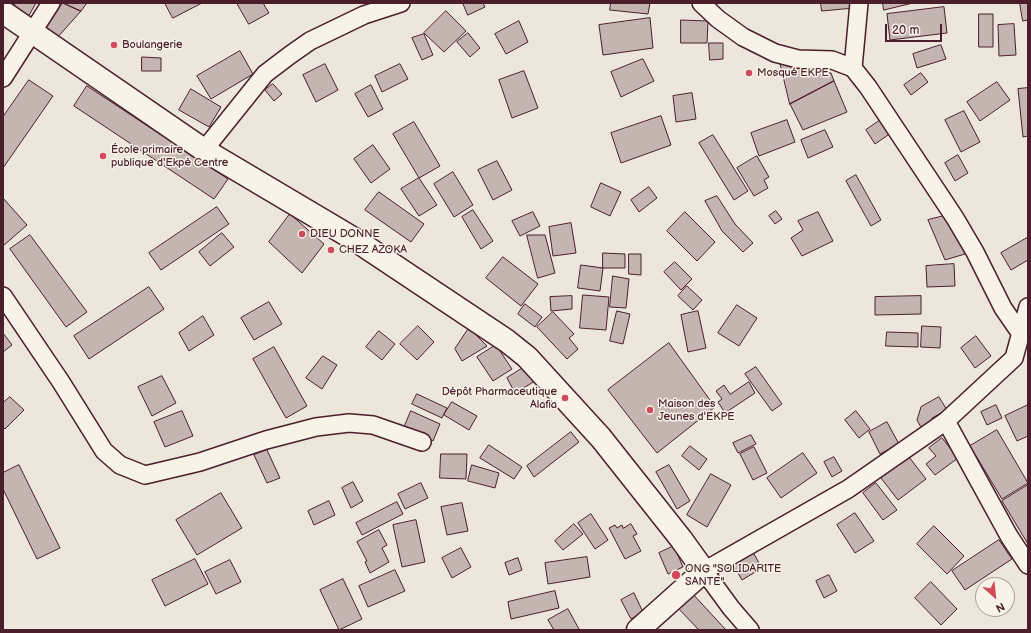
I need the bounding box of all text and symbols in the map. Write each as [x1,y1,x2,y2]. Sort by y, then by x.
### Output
scale bar [887,16,944,42]
text: 20 m [892,23,919,38]
place label: Boulangerie [122,38,183,52]
marker: Boulangerie [109,40,119,50]
place label: Mosqué EKPE [757,66,829,80]
marker: Mosqué EKPE [744,68,754,78]
place label: École primaire publique d'Ekpè Centre [111,143,228,169]
marker: École primaire publique d'Ekpè Centre [98,151,108,161]
place label: DIEU DONNE [310,227,380,241]
marker: DIEU DONNE [297,229,307,239]
place label: CHEZ AZOKA [339,243,407,257]
marker: CHEZ AZOKA [326,245,336,255]
place label: Dépôt Pharmaceutique Alafia [442,385,557,411]
marker: Dépôt Pharmaceutique Alafia [560,393,570,403]
place label: Maison des Jeunes d'EKPE [658,397,735,423]
marker: Maison des Jeunes d'EKPE [645,405,655,415]
place label: ONG "SOLIDARITE SANTE" [685,562,781,588]
marker: ONG "SOLIDARITE SANTE" [670,569,682,581]
north arrow [975,577,1015,617]
text: N [994,600,1007,615]

